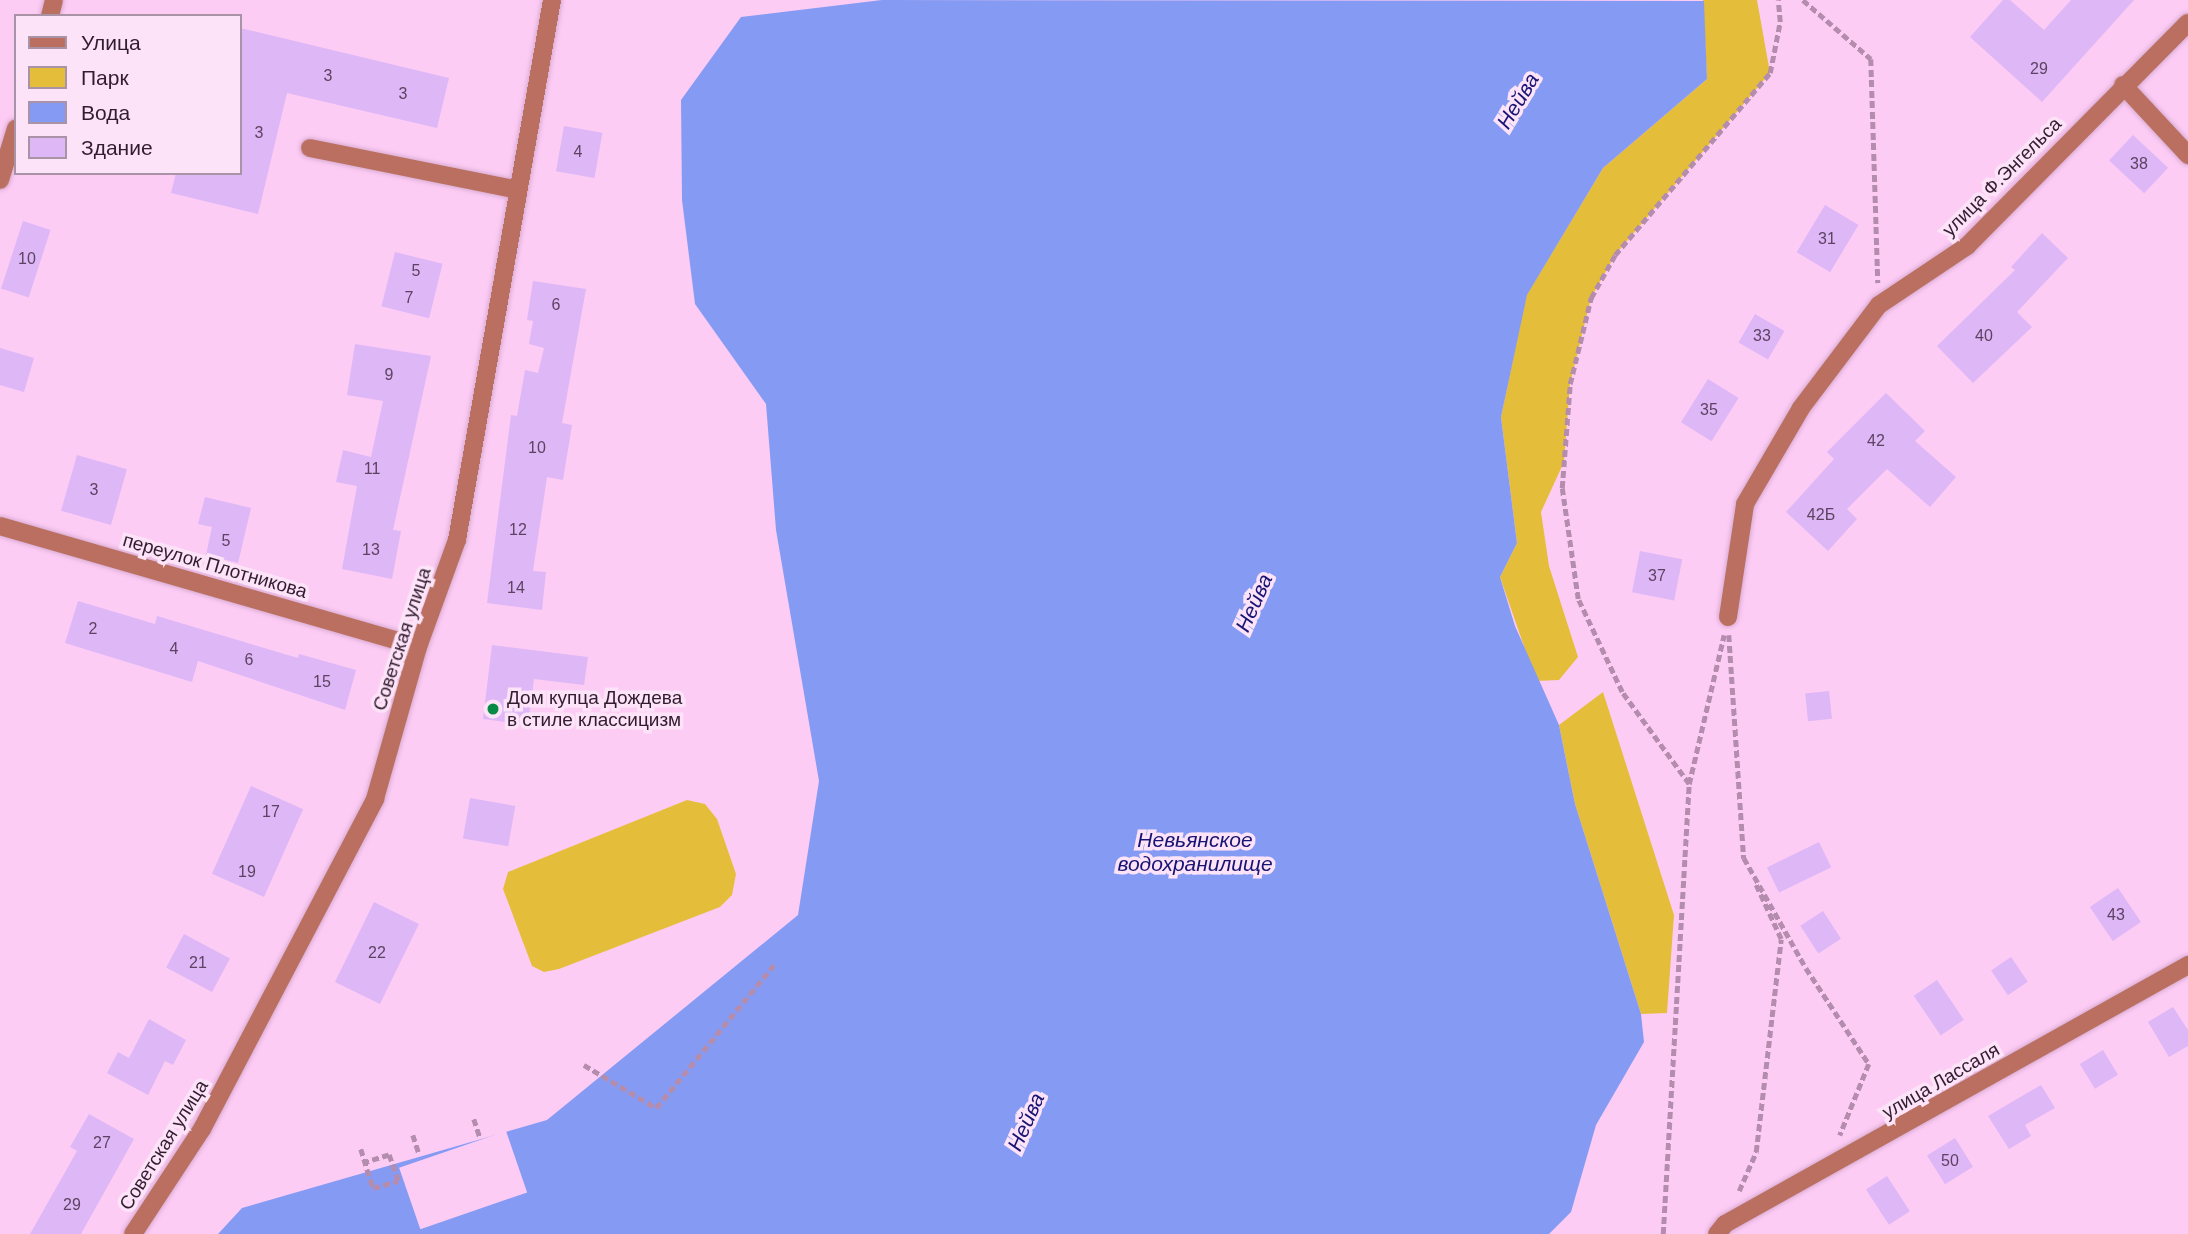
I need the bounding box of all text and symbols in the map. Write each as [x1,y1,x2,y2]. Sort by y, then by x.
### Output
legend [14,14,242,175]
text: Улица [81,31,141,54]
house number: 29 [2030,59,2048,79]
text: Парк [81,66,129,89]
house number: 3 [324,66,332,86]
water label: Нейва [1492,68,1544,134]
house number: 3 [399,84,407,104]
text: Вода [81,101,130,124]
street label: улица Ф.Энгельса [1938,113,2066,241]
house number: 3 [255,123,263,143]
text: Здание [81,136,153,159]
house number: 4 [574,142,582,162]
house number: 38 [2130,154,2148,174]
house number: 31 [1818,229,1836,249]
house number: 10 [18,249,36,269]
house number: 5 [412,261,420,281]
house number: 7 [405,288,413,308]
house number: 6 [552,295,560,315]
house number: 33 [1753,326,1771,346]
house number: 40 [1975,326,1993,346]
house number: 9 [385,365,393,385]
house number: 35 [1700,400,1718,420]
house number: 42 [1867,431,1885,451]
house number: 10 [528,438,546,458]
house number: 11 [364,459,380,479]
house number: 3 [90,480,98,500]
house number: 42Б [1807,505,1835,525]
house number: 12 [509,520,527,540]
street label: переулок Плотникова [120,529,310,603]
house number: 5 [222,531,230,551]
house number: 13 [362,540,380,560]
street label: Советская улица [368,565,436,713]
house number: 37 [1648,566,1666,586]
water label: Нейва [1230,570,1278,636]
house number: 14 [507,578,525,598]
house number: 2 [89,619,97,639]
house number: 4 [170,639,178,659]
house number: 6 [245,650,253,670]
house number: 15 [313,672,331,692]
place label: Дом купца Дождева в стиле классицизм [507,687,682,731]
marker: Дом купца Дождева в стиле классицизм [485,701,501,717]
house number: 17 [262,802,280,822]
water label: Невьянское водохранилище [1117,827,1273,877]
house number: 19 [238,862,256,882]
house number: 43 [2107,905,2125,925]
house number: 22 [368,943,386,963]
house number: 21 [189,953,207,973]
street label: улица Лассаля [1878,1038,2004,1124]
street label: Советская улица [115,1076,213,1214]
water label: Нейва [1002,1089,1050,1155]
house number: 27 [93,1133,111,1153]
house number: 50 [1941,1151,1959,1171]
house number: 29 [63,1195,81,1215]

